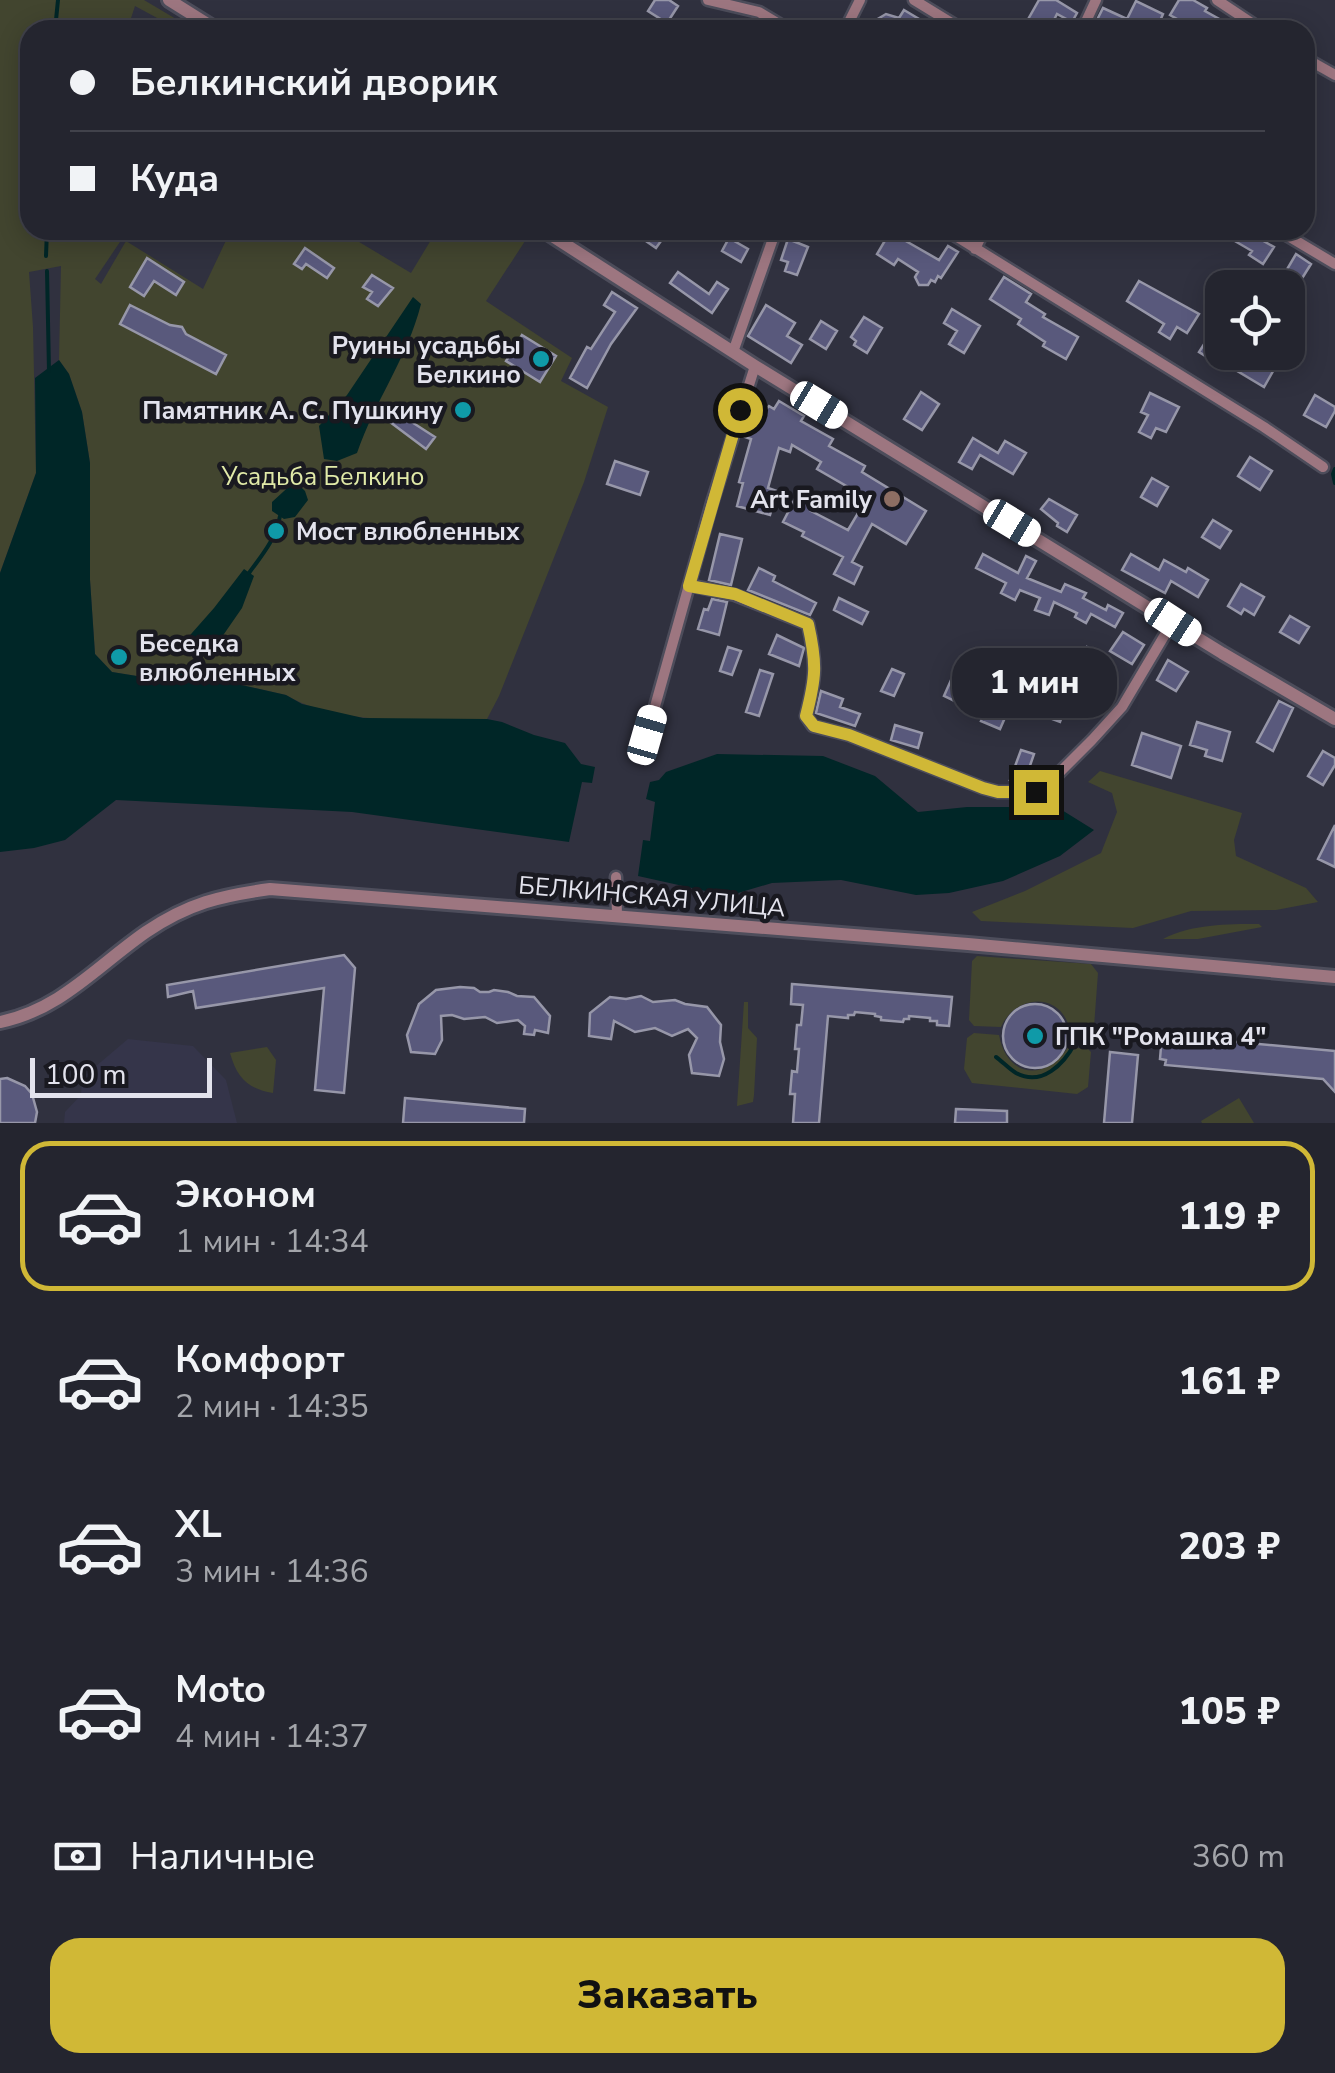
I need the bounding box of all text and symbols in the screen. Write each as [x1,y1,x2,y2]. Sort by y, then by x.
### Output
text: Белкинский дворик [130,57,498,108]
text: Куда [130,153,219,204]
map controls [1205,270,1305,370]
button: locate [1205,270,1305,370]
place label: Руины усадьбы Белкино [332,329,521,392]
marker: Руины усадьбы Белкино [530,348,552,370]
car [786,377,852,433]
route start [718,388,763,433]
place label: Памятник А. С. Пушкину [142,394,443,428]
marker: Памятник А. С. Пушкину [452,399,474,421]
park label: Усадьба Белкино [220,460,425,494]
place label: Art Family [750,483,873,517]
marker: Art Family [881,488,903,510]
car [979,495,1045,551]
place label: Мост влюбленных [296,515,520,549]
marker: Мост влюбленных [265,520,287,542]
car [1140,593,1206,651]
place label: Беседка влюбленных [139,627,296,690]
marker: Беседка влюбленных [108,646,130,668]
callout: 1 мин [954,647,1118,717]
text: 1 мин [989,661,1080,704]
car [624,702,670,768]
route end [1014,770,1059,815]
street label: БЕЛКИНСКАЯ УЛИЦА [517,868,787,926]
place label: ГПК "Ромашка 4" [1055,1020,1266,1054]
marker: ГПК "Ромашка 4" [1024,1025,1046,1047]
scale bar [30,1053,212,1098]
text: 100 m [45,1056,127,1094]
text: Эконом [175,1169,316,1220]
icon: car [55,1171,145,1261]
text: 119 ₽ [1178,1191,1280,1242]
text: 1 мин · 14:34 [175,1220,369,1263]
text: Комфорт [175,1334,344,1385]
icon: car [55,1336,145,1426]
text: 161 ₽ [1178,1356,1280,1407]
text: 2 мин · 14:35 [175,1385,369,1428]
text: XL [175,1499,222,1550]
icon: car [55,1501,145,1591]
text: 203 ₽ [1178,1521,1280,1572]
text: 3 мин · 14:36 [175,1550,369,1593]
text: Moto [175,1664,266,1715]
icon: car [55,1666,145,1756]
text: 105 ₽ [1178,1686,1280,1737]
text: 4 мин · 14:37 [175,1715,369,1758]
icon: cash [50,1829,105,1884]
text: Наличные [130,1831,315,1882]
text: 360 m [1192,1835,1285,1878]
button: Заказать [50,1938,1285,2053]

